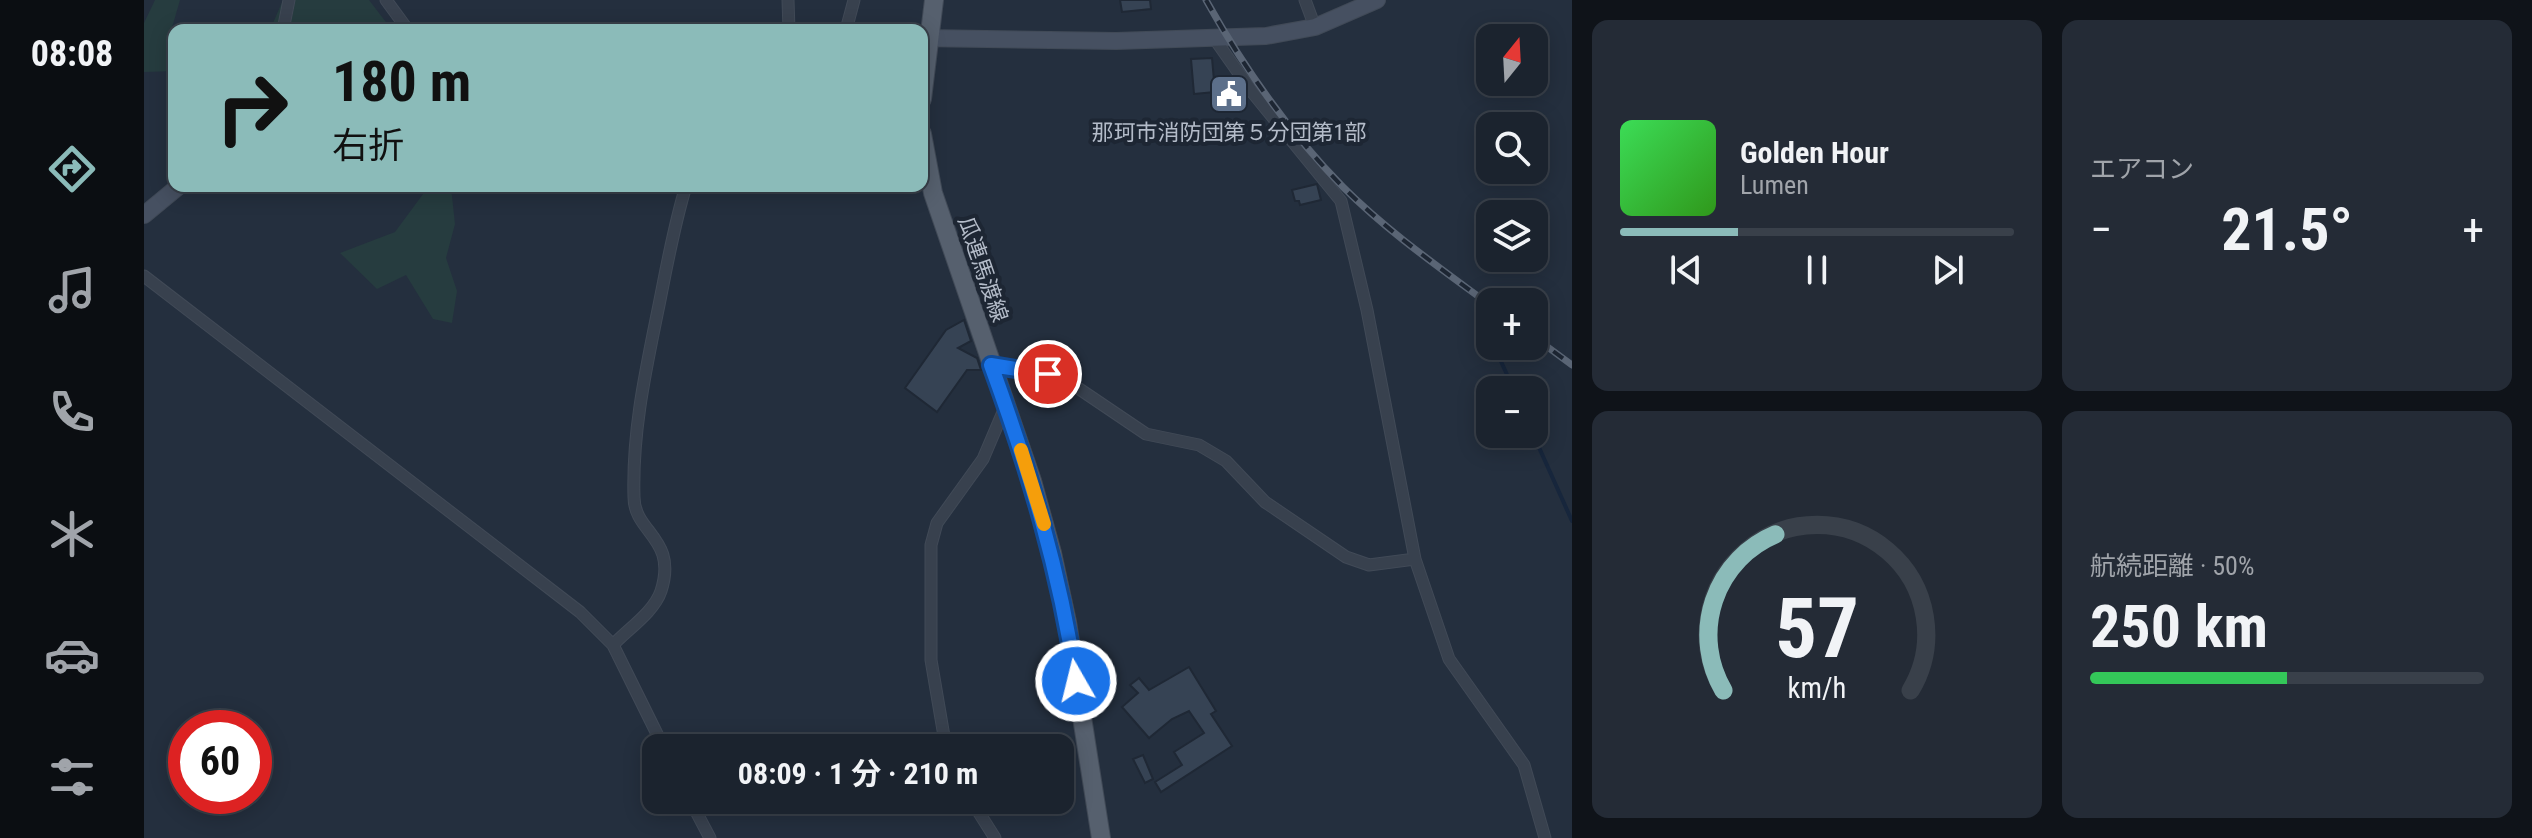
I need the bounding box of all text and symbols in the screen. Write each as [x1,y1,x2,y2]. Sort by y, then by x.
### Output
north arrow [1476,24,1548,96]
map controls [1476,24,1548,448]
text: 08:08 [31,33,113,75]
text: 180 m [332,49,471,115]
icon: right [200,56,304,160]
public building icon: 那珂市消防団第５分団第1部 [1208,73,1250,115]
button: search [1476,112,1548,184]
place label: 那珂市消防団第５分団第1部 [1092,120,1366,145]
text: 右折 [332,125,404,167]
text: Golden Hour [1740,135,1889,170]
icon: directions [44,141,100,197]
text: エアコン [2090,154,2194,184]
text: Lumen [1740,170,1809,200]
text: 21.5° [2221,194,2353,265]
button: layers [1476,200,1548,272]
text: − [2090,204,2112,256]
text: + [2462,204,2484,256]
street label: 瓜連馬渡線 [953,213,1013,325]
icon: previous [1664,248,1708,292]
icon: pause [1795,248,1839,292]
icon: next [1926,248,1970,292]
icon: music [44,262,100,318]
button: + [1476,288,1548,360]
pin [1014,340,1082,408]
icon: arrive [1026,352,1070,396]
button: − [1476,376,1548,448]
icon: phone [44,384,100,440]
icon: climate [44,506,100,562]
text: 航続距離 · 50% [2090,551,2254,581]
text: 57 [1775,579,1859,676]
text: 250 km [2090,591,2268,662]
icon: car [44,627,100,683]
position arrow [1034,639,1118,723]
text: km/h [1788,671,1846,705]
speed limit sign: 60 [168,710,272,814]
icon: filters [44,749,100,805]
text: 08:09 · 1 分 · 210 m [738,756,978,791]

